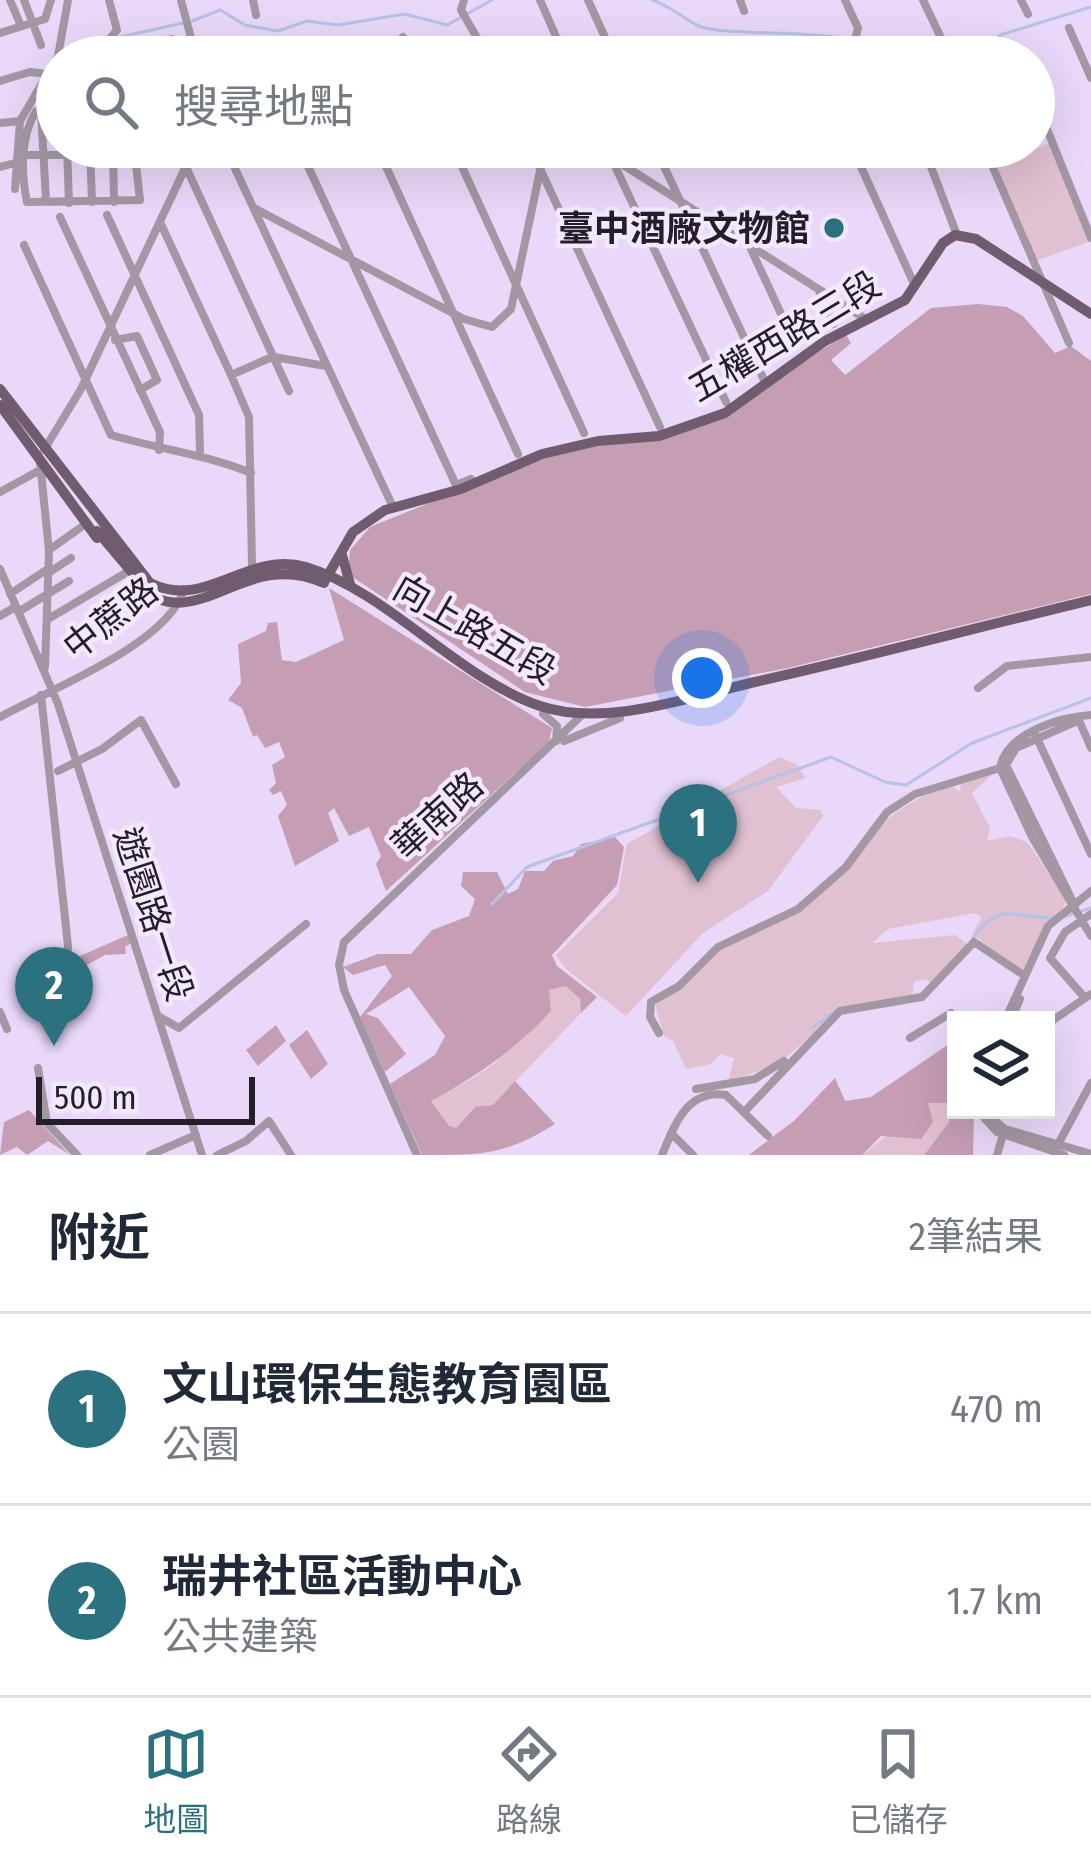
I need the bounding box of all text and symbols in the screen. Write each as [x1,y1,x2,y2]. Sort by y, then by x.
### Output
search box [36,36,1055,168]
icon: search [78,69,144,135]
text: 搜尋地點 [174,80,354,134]
place label: 臺中酒廠文物館 [558,207,810,251]
marker: 臺中酒廠文物館 [821,215,847,241]
street label: 五權西路三段 [681,262,888,411]
street label: 向上路五段 [386,566,563,694]
street label: 中蔗路 [55,568,167,669]
your location [672,648,732,708]
street label: 華南路 [383,763,493,868]
pin: 1 [659,784,737,883]
street label: 遊園路一段 [104,822,202,1007]
pin: 2 [15,947,93,1046]
map controls [947,1011,1055,1119]
button: layers [947,1011,1055,1119]
scale bar [36,1071,255,1124]
text: 500 m [54,1078,137,1118]
text: 附近 [48,1207,150,1269]
text: 2筆結果 [909,1214,1043,1260]
text: 文山環保生態教育園區 [162,1358,612,1412]
text: 1 [79,1386,95,1432]
text: 470 m [950,1386,1043,1432]
text: 公園 [162,1422,240,1468]
text: 瑞井社區活動中心 [162,1550,522,1604]
text: 2 [78,1578,96,1624]
text: 1.7 km [946,1578,1043,1624]
text: 公共建築 [162,1614,318,1660]
tab: 地圖 [143,1721,209,1841]
tab: 路線 [496,1721,562,1841]
tab: 已儲存 [849,1721,948,1841]

